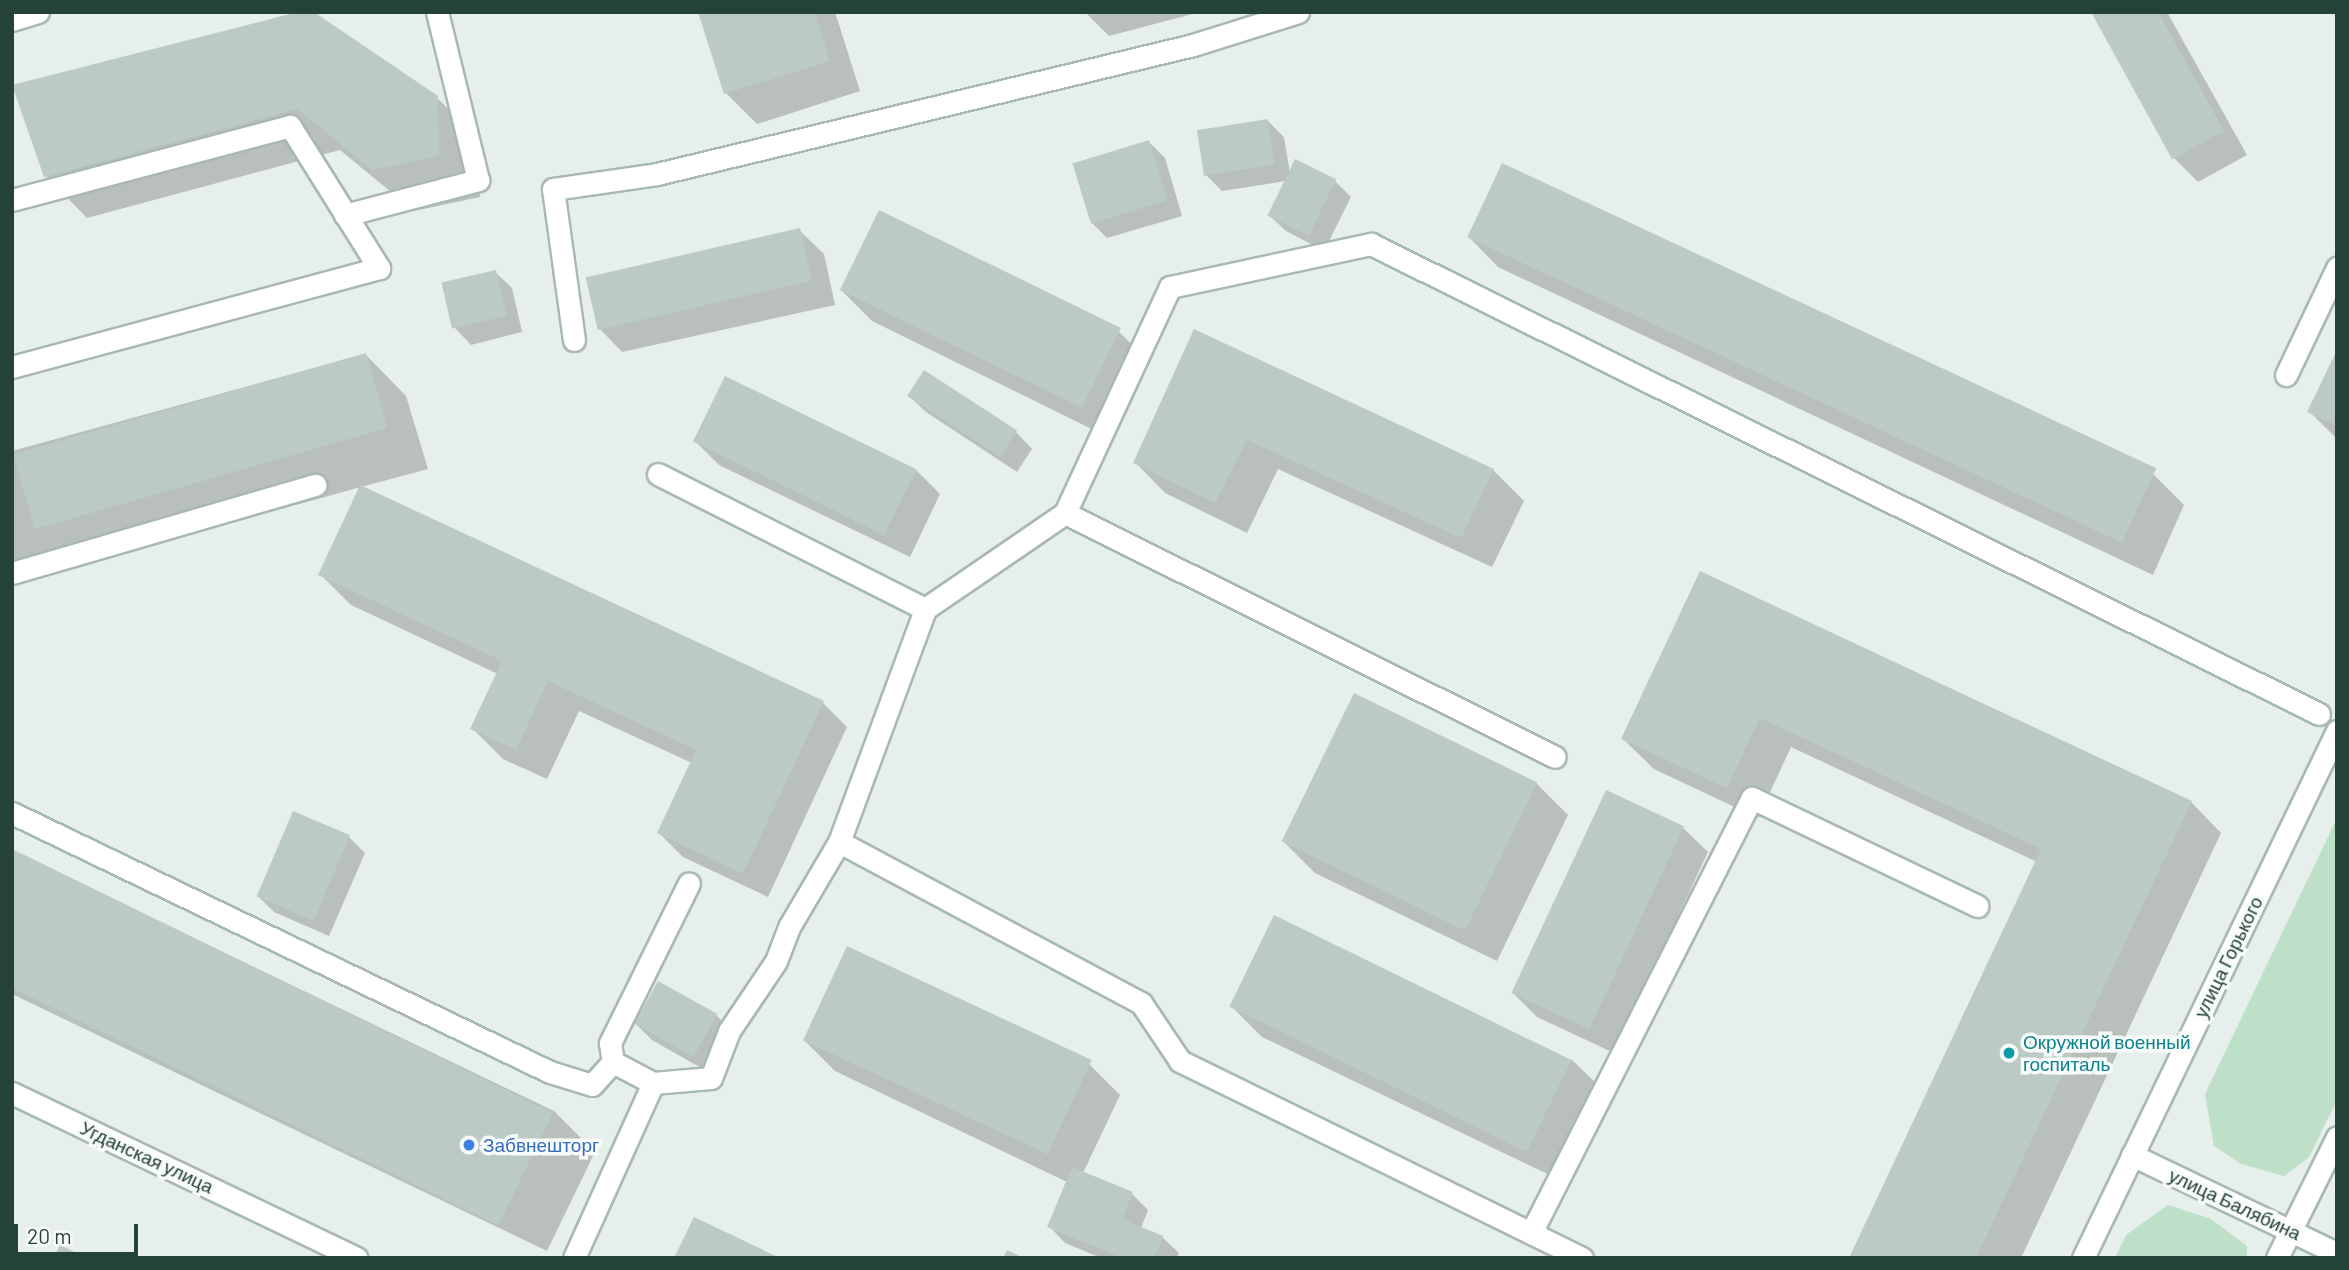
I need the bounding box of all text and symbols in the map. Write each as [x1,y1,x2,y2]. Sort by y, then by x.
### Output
street label: улица Горького [2189,893,2267,1021]
place label: Окружной военный госпиталь [2023,1031,2191,1075]
marker: Окружной военный госпиталь [2001,1045,2017,1061]
street label: Угданская улица [77,1116,217,1198]
place label: Забвнешторг [483,1134,599,1156]
marker: Забвнешторг [461,1137,477,1153]
street label: улица Балябина [2165,1163,2305,1245]
scale bar [18,1210,142,1254]
text: 20 m [27,1223,72,1248]

